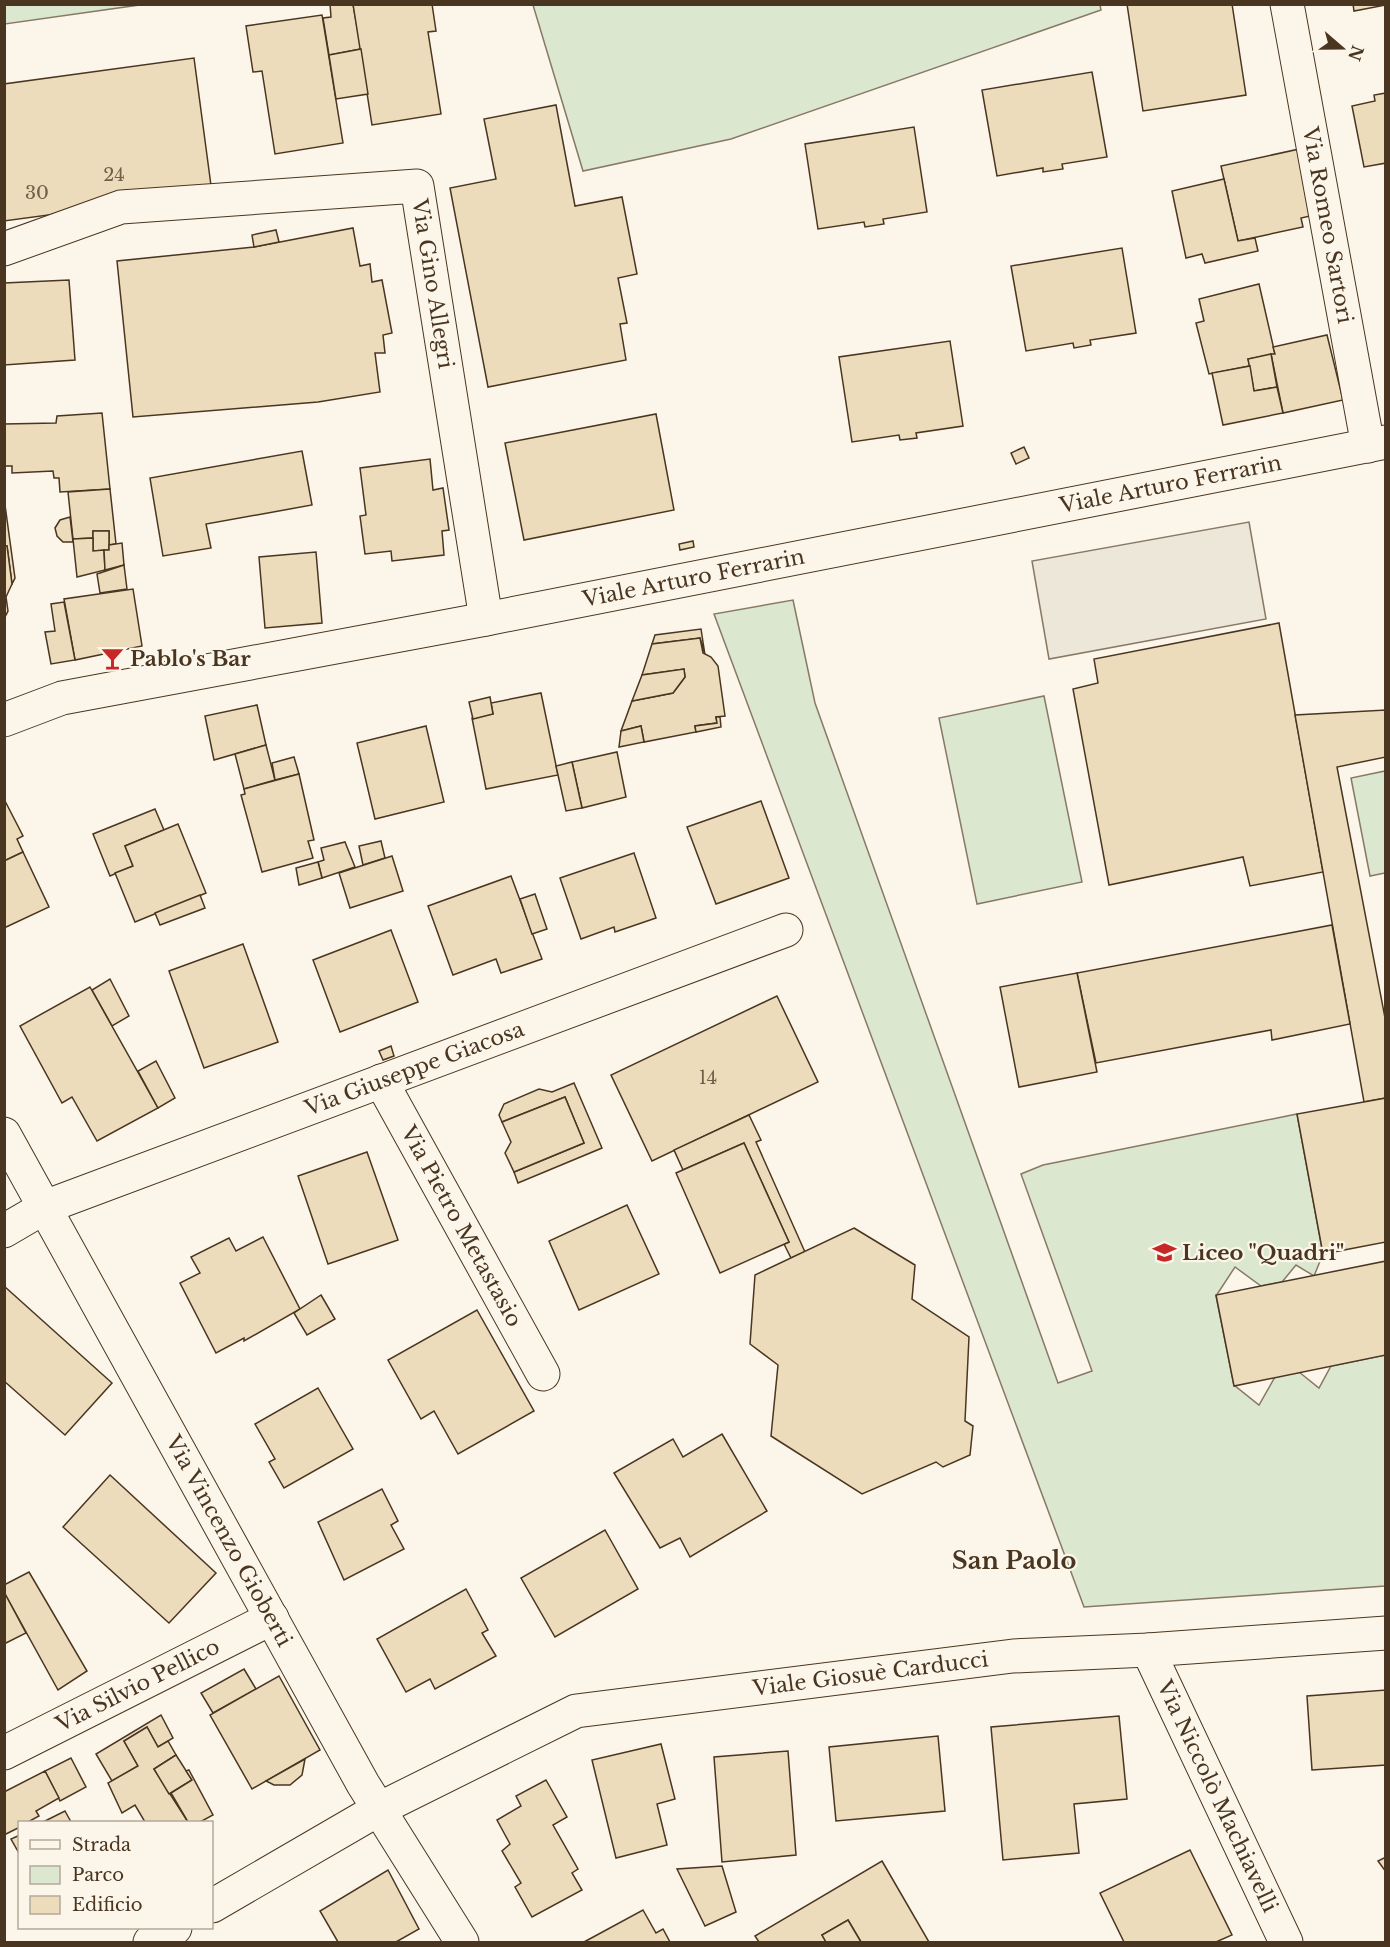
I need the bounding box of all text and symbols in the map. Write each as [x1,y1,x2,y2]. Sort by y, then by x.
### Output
north arrow [1312,18,1372,78]
text: N [1344,43,1368,64]
street label: Via Romeo Sartori [1297,124,1358,326]
house number: 24 [103,164,125,186]
house number: 30 [25,182,49,204]
street label: Via Gino Allegri [406,196,459,370]
street label: Viale Arturo Ferrarin [1056,450,1284,519]
street label: Viale Arturo Ferrarin [579,544,807,613]
bar icon: Pablo's Bar [99,646,125,672]
place label: Pablo's Bar [130,646,251,672]
street label: Via Giuseppe Giacosa [300,1016,528,1122]
house number: 14 [699,1067,717,1089]
street label: Via Pietro Metastasio [395,1120,527,1331]
school or university icon: Liceo "Quadri" [1151,1240,1177,1266]
place label: Liceo "Quadri" [1182,1240,1344,1266]
street label: Via Vincenzo Gioberti [160,1430,298,1651]
district label: San Paolo [952,1546,1076,1575]
street label: Via Silvio Pellico [51,1633,224,1738]
street label: Viale Giosuè Carducci [750,1646,990,1702]
street label: Via Niccolò Machiavelli [1151,1675,1283,1917]
legend [18,1821,213,1929]
text: Strada [72,1834,131,1856]
text: Parco [72,1864,124,1886]
text: Edificio [72,1894,143,1916]

